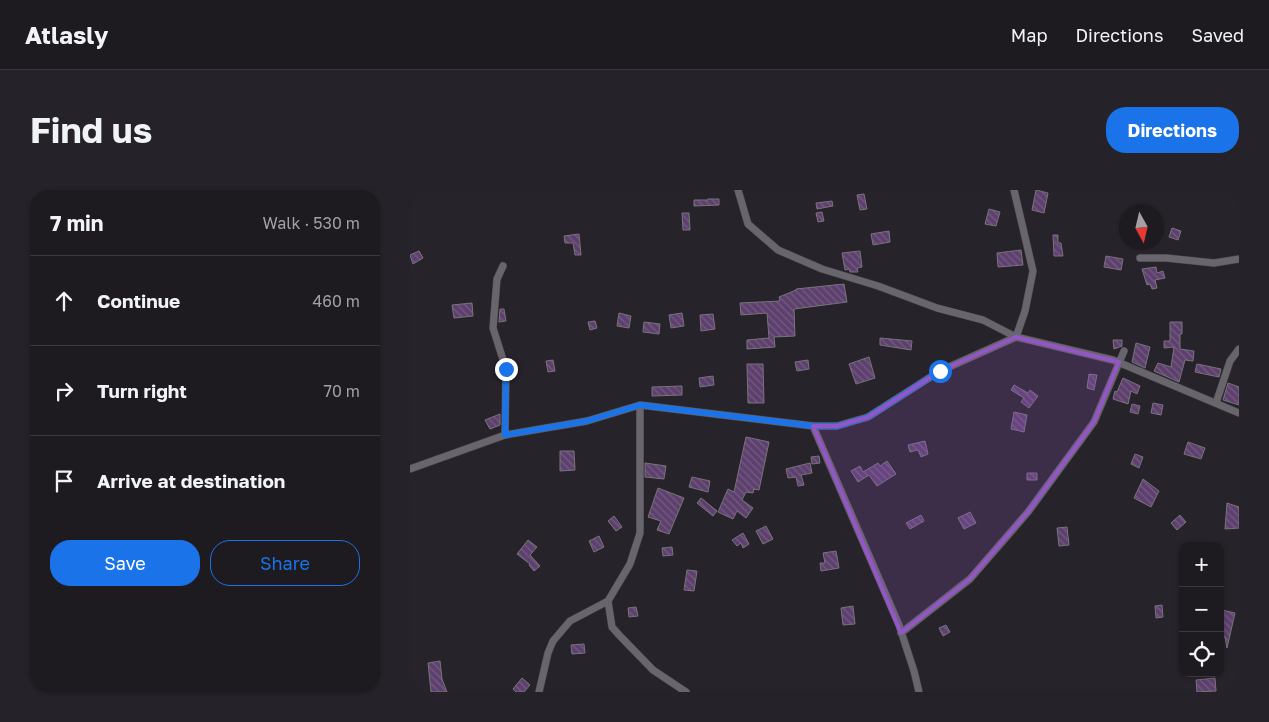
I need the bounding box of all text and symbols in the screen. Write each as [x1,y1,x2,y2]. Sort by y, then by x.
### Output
text: Atlasly [25,20,108,49]
text: Map [1011,24,1047,46]
text: Directions [1075,24,1163,46]
text: Saved [1191,24,1244,46]
button: Directions [1106,107,1239,153]
text: Find us [30,109,152,151]
north arrow [1119,205,1164,250]
text: 7 min [50,210,104,236]
text: Walk · 530 m [263,213,360,233]
icon: ahead [50,287,78,315]
text: Continue [97,289,180,312]
text: 460 m [312,291,360,311]
route end [495,358,518,381]
route start [929,360,952,383]
icon: right [50,377,78,405]
text: Turn right [97,379,187,402]
text: 70 m [323,381,360,401]
icon: arrive [50,467,78,495]
text: Arrive at destination [97,469,285,492]
button: Save [50,540,200,586]
button: Share [210,540,360,586]
map controls [1179,542,1224,677]
button: + [1179,542,1224,587]
button: − [1179,587,1224,632]
button: locate [1179,632,1224,677]

